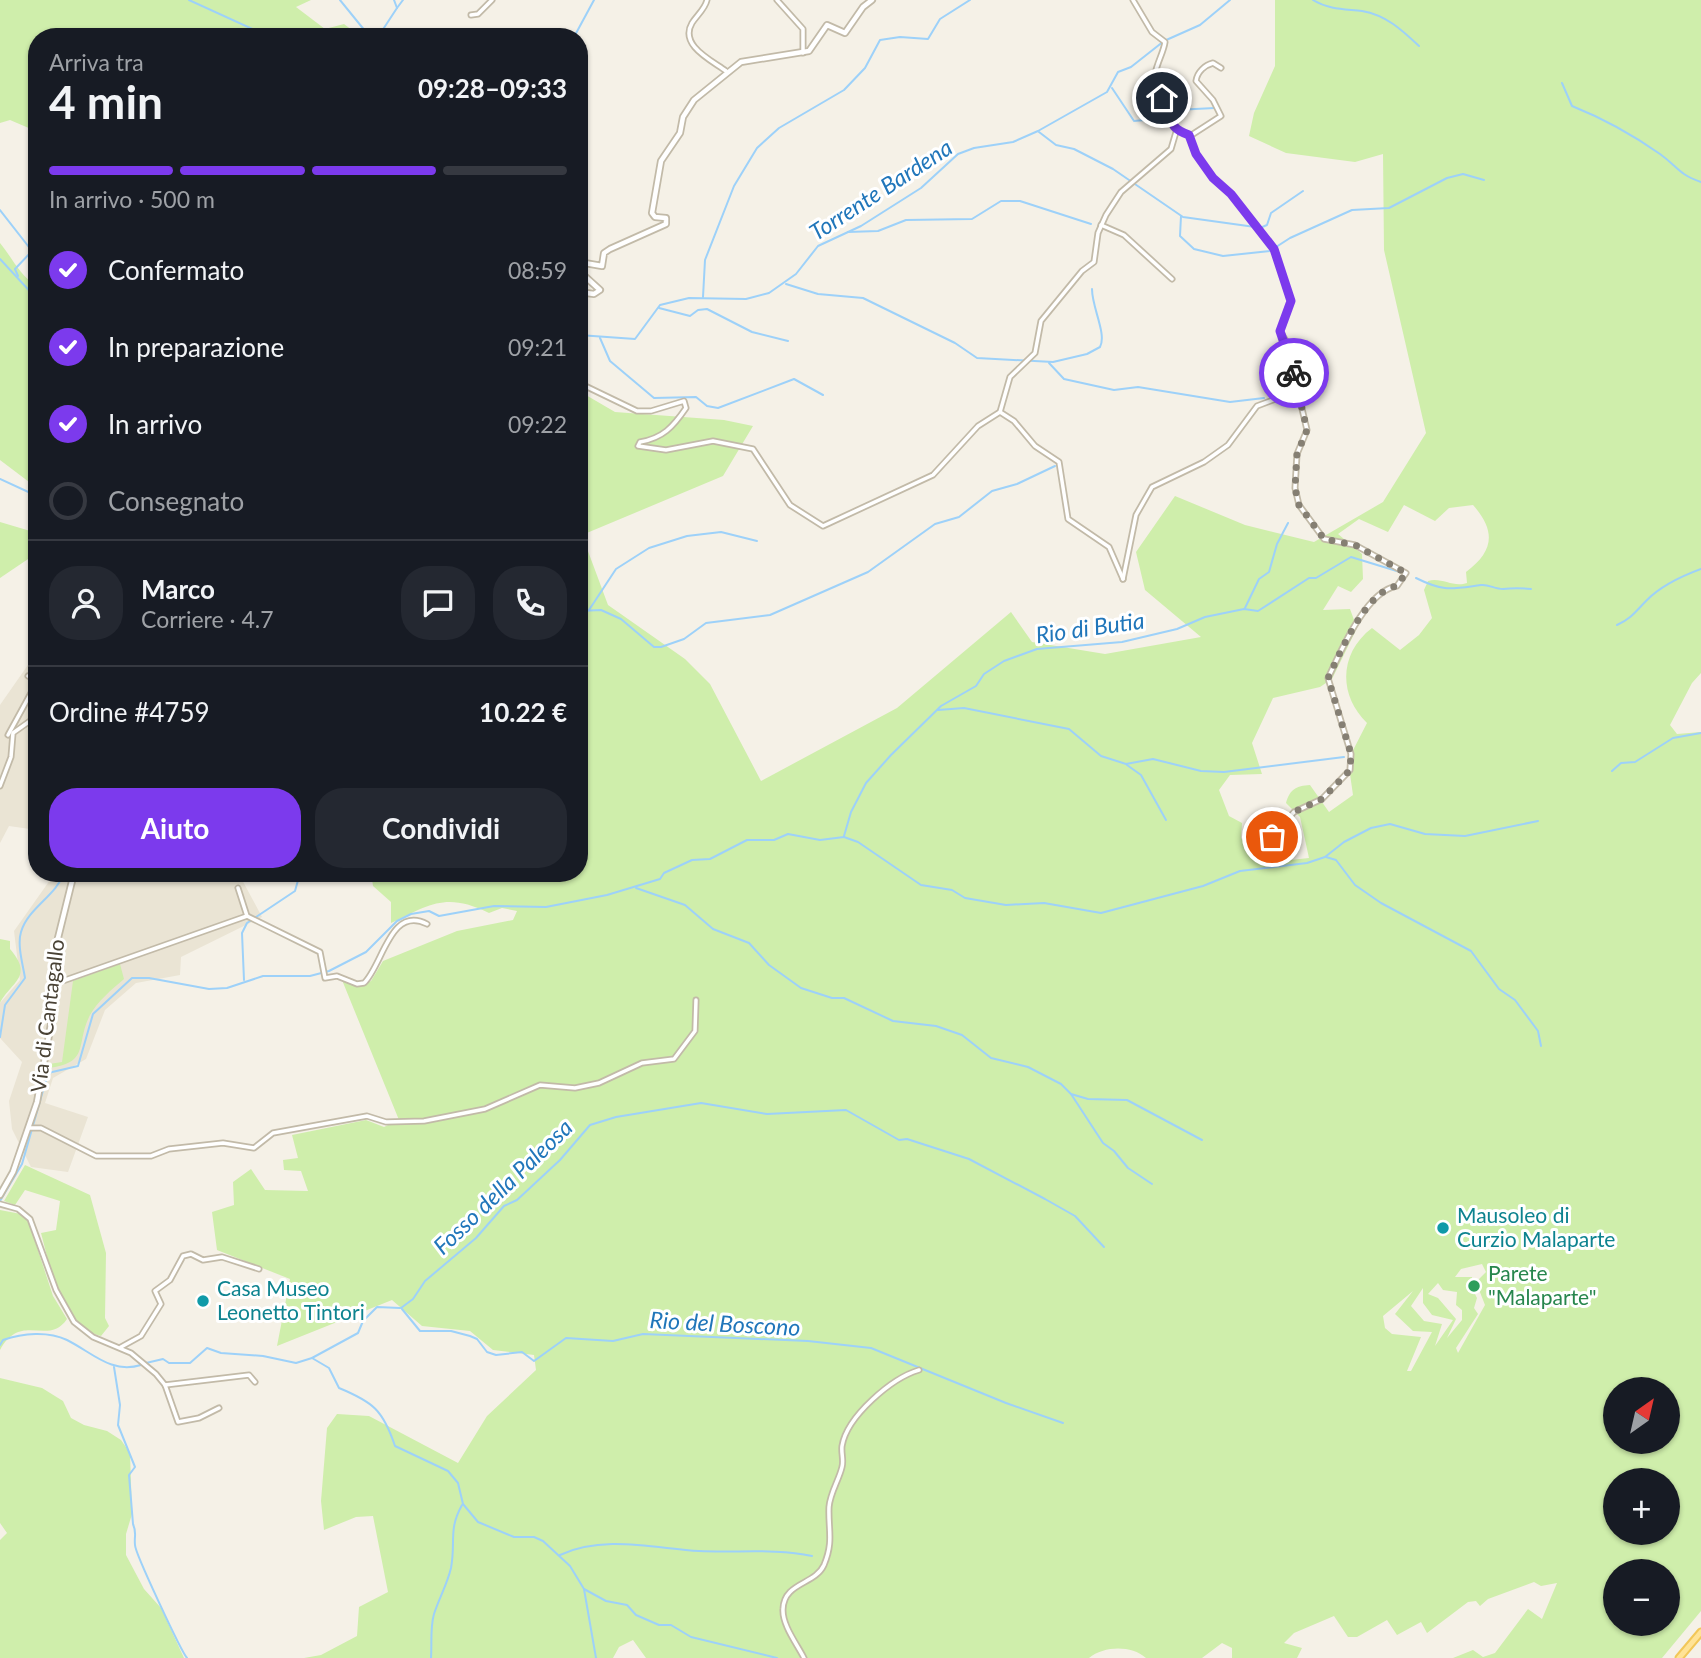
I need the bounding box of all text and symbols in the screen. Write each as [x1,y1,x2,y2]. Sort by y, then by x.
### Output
text: Arriva tra [49,48,144,76]
pin [1132,68,1192,128]
text: 09:28–09:33 [418,72,567,104]
text: 4 min [49,74,163,129]
icon: home [1143,79,1181,117]
water label: Torrente Bardena [804,133,957,246]
text: In arrivo · 500 m [49,185,215,213]
icon: check [49,251,87,289]
text: Confermato [108,254,244,286]
text: 08:59 [508,256,567,284]
icon: check [49,328,87,366]
text: In preparazione [108,331,284,363]
text: 09:21 [508,333,567,361]
courier [1259,338,1329,408]
icon: bike [1275,354,1313,392]
icon: check [49,405,87,443]
text: In arrivo [108,408,202,440]
text: 09:22 [508,410,567,438]
text: Consegnato [108,485,244,517]
button: person [49,566,123,640]
button: chat [401,566,475,640]
button: phone [493,566,567,640]
text: Marco [141,573,215,605]
text: Corriere · 4.7 [141,605,274,633]
water label: Rio di Butia [1034,606,1146,648]
text: Ordine #4759 [49,696,210,728]
text: 10.22 € [479,696,567,728]
button: Aiuto [49,788,301,868]
button: Condividi [315,788,567,868]
pin [1242,807,1302,867]
icon: bag [1253,818,1291,856]
street label: Via di Cantagallo [25,938,68,1094]
water label: Fosso della Paleosa [427,1113,578,1260]
place label: Mausoleo di Curzio Malaparte [1457,1202,1615,1251]
marker: Mausoleo di Curzio Malaparte [1435,1220,1451,1236]
place label: Parete "Malaparte" [1488,1260,1597,1309]
place label: Casa Museo Leonetto Tintori [217,1275,365,1324]
marker: Parete "Malaparte" [1466,1278,1482,1294]
marker: Casa Museo Leonetto Tintori [195,1293,211,1309]
water label: Rio del Boscono [649,1305,801,1341]
north arrow [1603,1377,1680,1454]
map controls [1603,1377,1680,1636]
button: + [1603,1468,1680,1545]
button: − [1603,1559,1680,1636]

